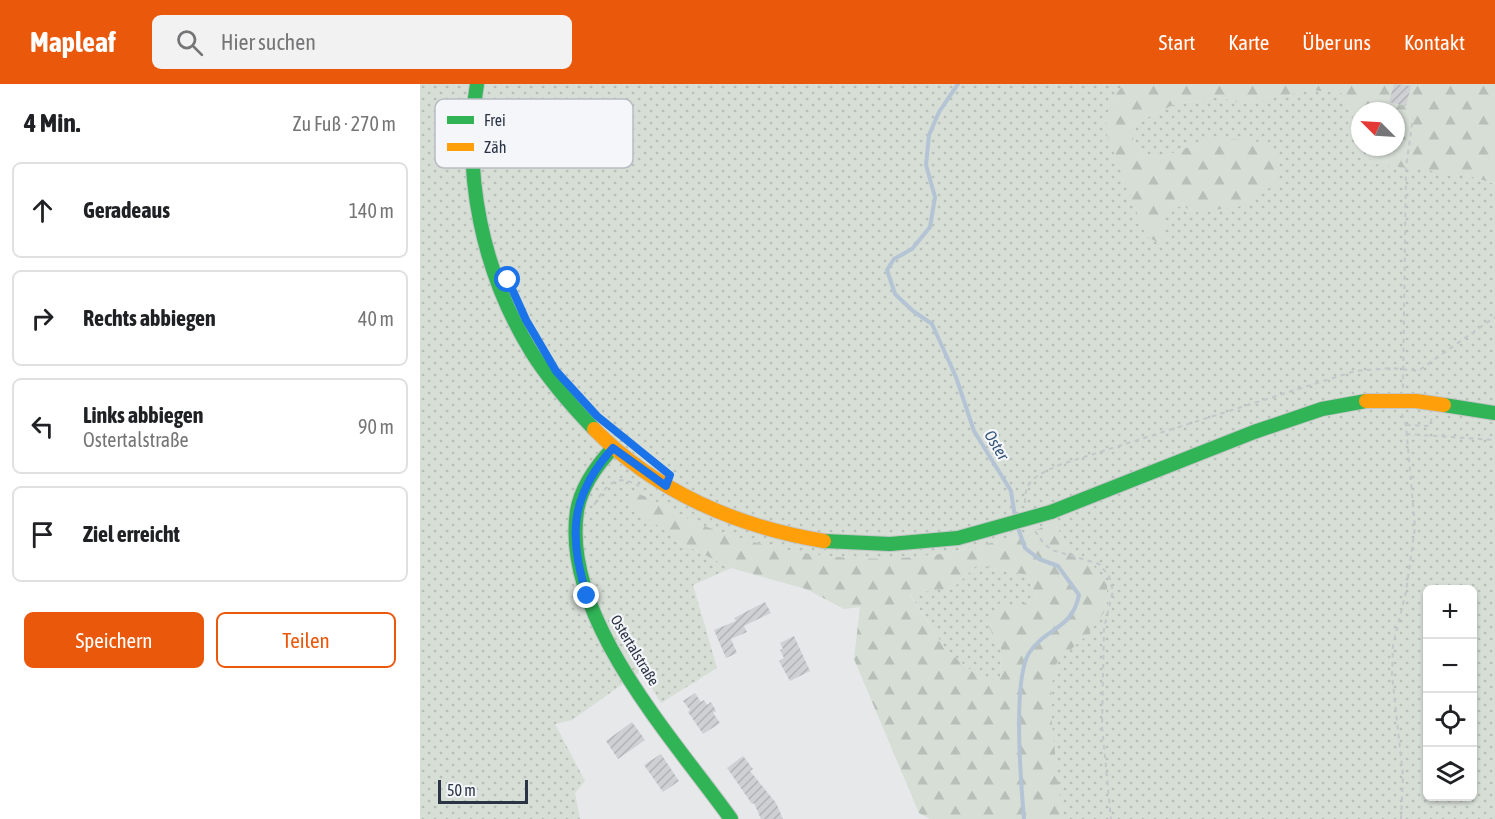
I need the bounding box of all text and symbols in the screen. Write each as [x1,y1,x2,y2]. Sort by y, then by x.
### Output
search box [152,15,572,69]
text: Mapleaf [30,26,116,58]
icon: search [173,26,206,59]
text: Hier suchen [221,29,316,55]
text: Start [1159,30,1195,54]
text: Karte [1228,30,1269,54]
text: Über uns [1302,30,1371,54]
text: Kontakt [1404,30,1465,54]
legend [435,99,633,168]
north arrow [1351,102,1405,156]
text: 4 Min. [24,108,80,138]
text: Frei [484,111,506,129]
text: Zu Fuß · 270 m [293,112,396,135]
text: Zäh [484,138,506,156]
icon: ahead [26,194,59,227]
text: Geradeaus [83,197,170,223]
text: 140 m [349,199,394,222]
route start [494,266,520,292]
icon: right [26,302,59,335]
text: Rechts abbiegen [83,305,216,331]
text: 40 m [358,307,394,330]
text: Links abbiegen [83,402,204,428]
icon: left [26,410,59,443]
text: 90 m [358,415,394,438]
water label: Oster [981,427,1013,464]
text: Ostertalstraße [83,428,189,451]
icon: arrive [26,518,59,551]
text: Ziel erreicht [83,521,180,547]
route end [573,582,599,608]
map controls [1423,585,1477,801]
button: + [1423,585,1477,639]
button: Speichern [24,612,204,668]
button: Teilen [216,612,396,668]
street label: Ostertalstraße [607,612,663,688]
button: − [1423,639,1477,693]
button: locate [1423,693,1477,747]
button: layers [1423,747,1477,801]
scale bar [438,777,528,804]
text: 50 m [447,781,476,799]

